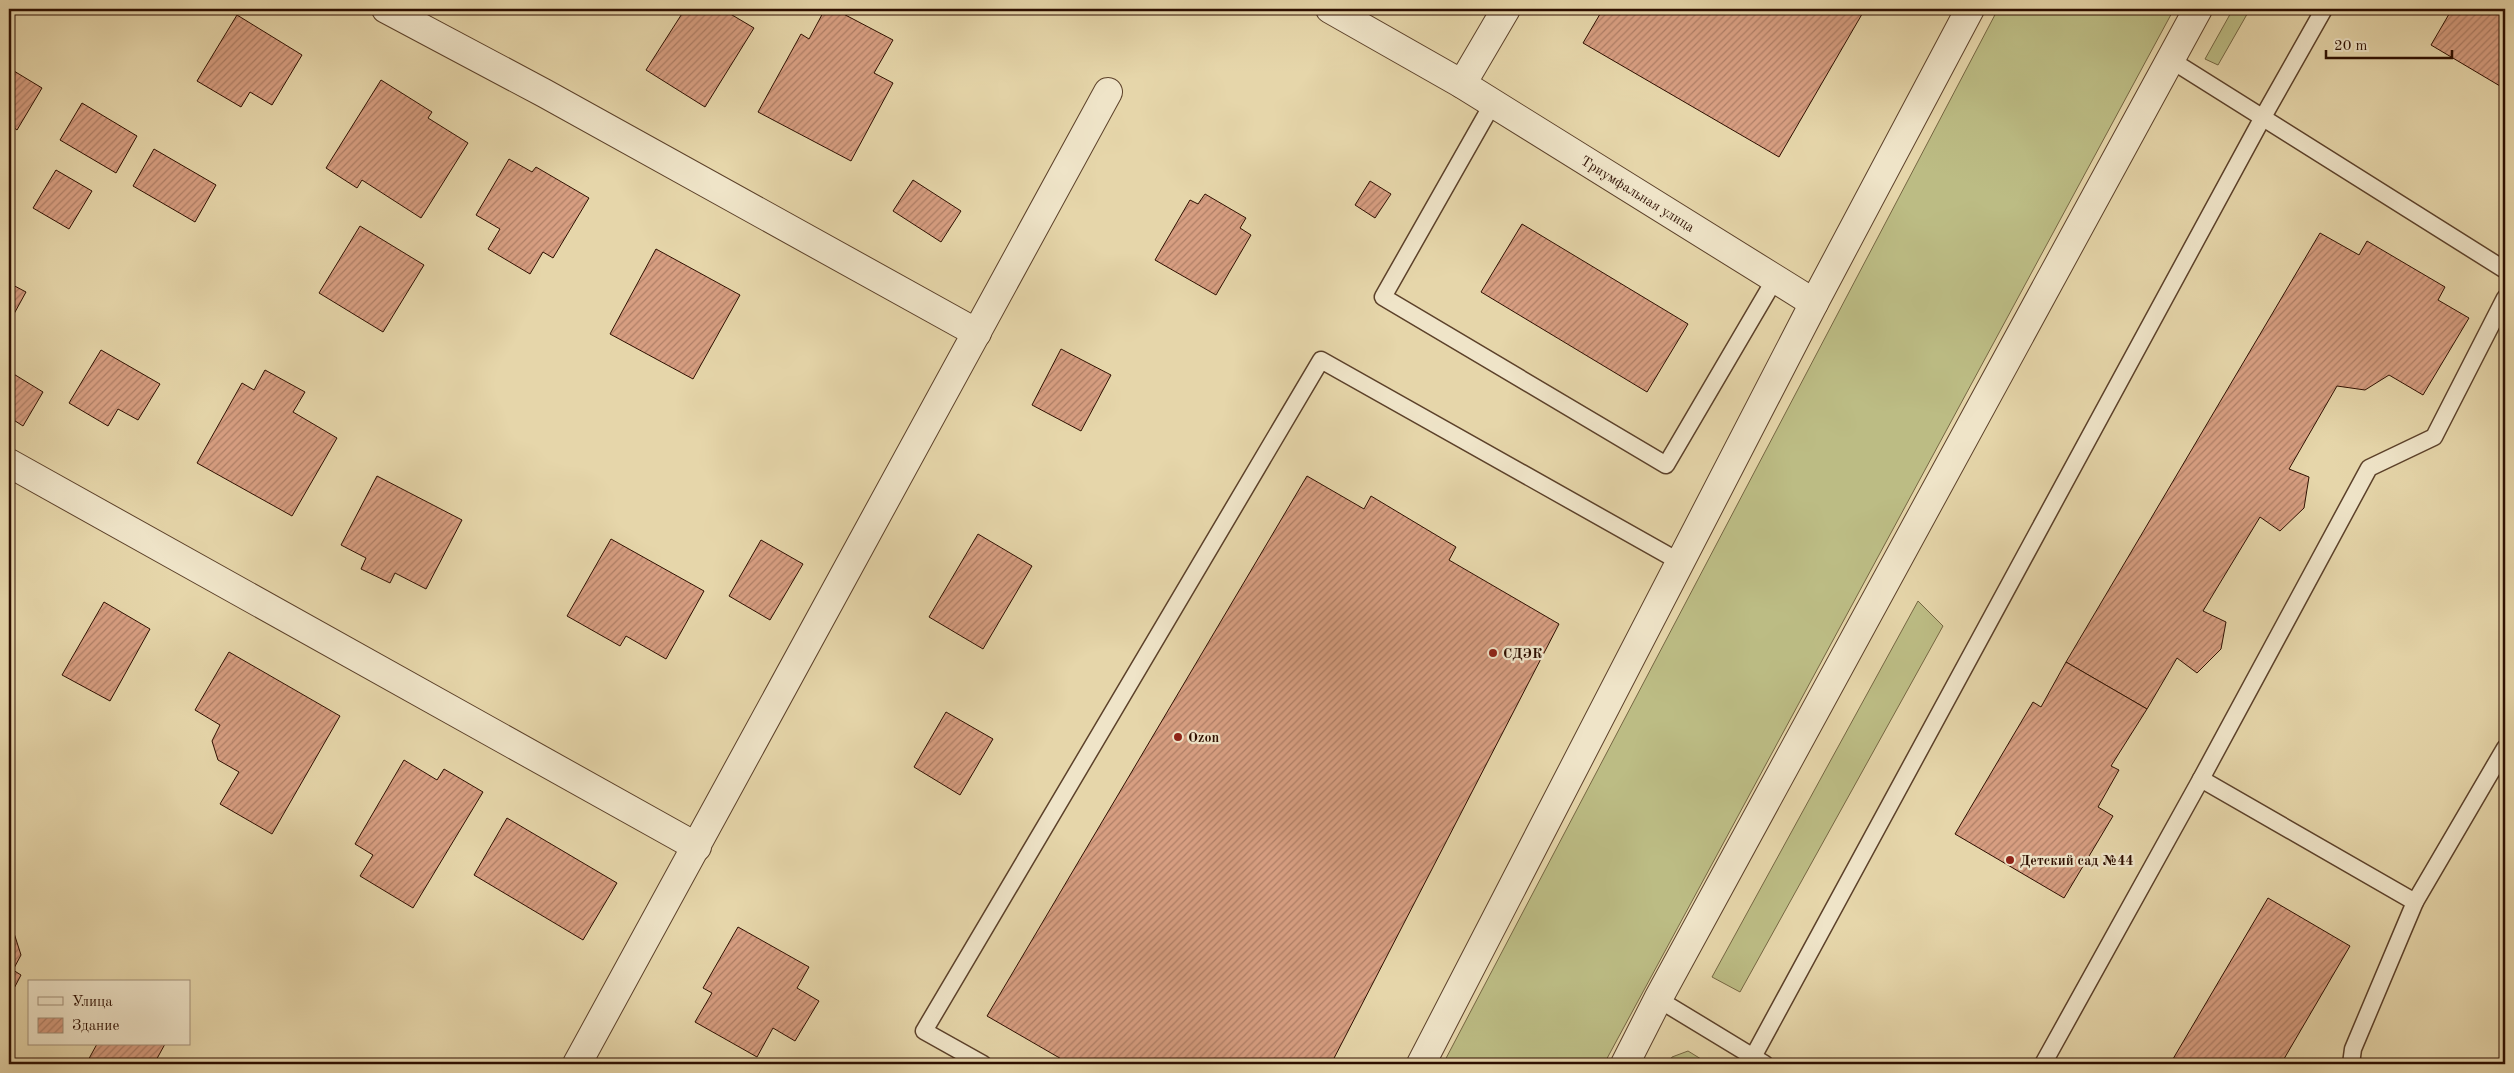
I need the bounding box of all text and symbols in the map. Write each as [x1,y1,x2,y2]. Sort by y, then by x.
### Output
scale bar [2326,28,2453,60]
text: 20 m [2334,39,2368,54]
street label: Триумфальная улица [1578,154,1697,235]
marker: СДЭК [1487,647,1499,659]
place label: СДЭК [1503,647,1543,661]
marker: Ozon [1172,731,1184,743]
place label: Ozon [1188,731,1219,745]
marker: Детский сад №44 [2004,854,2016,866]
place label: Детский сад №44 [2020,854,2134,868]
legend [28,980,190,1046]
text: Улица [72,995,113,1010]
text: Здание [72,1019,119,1034]

